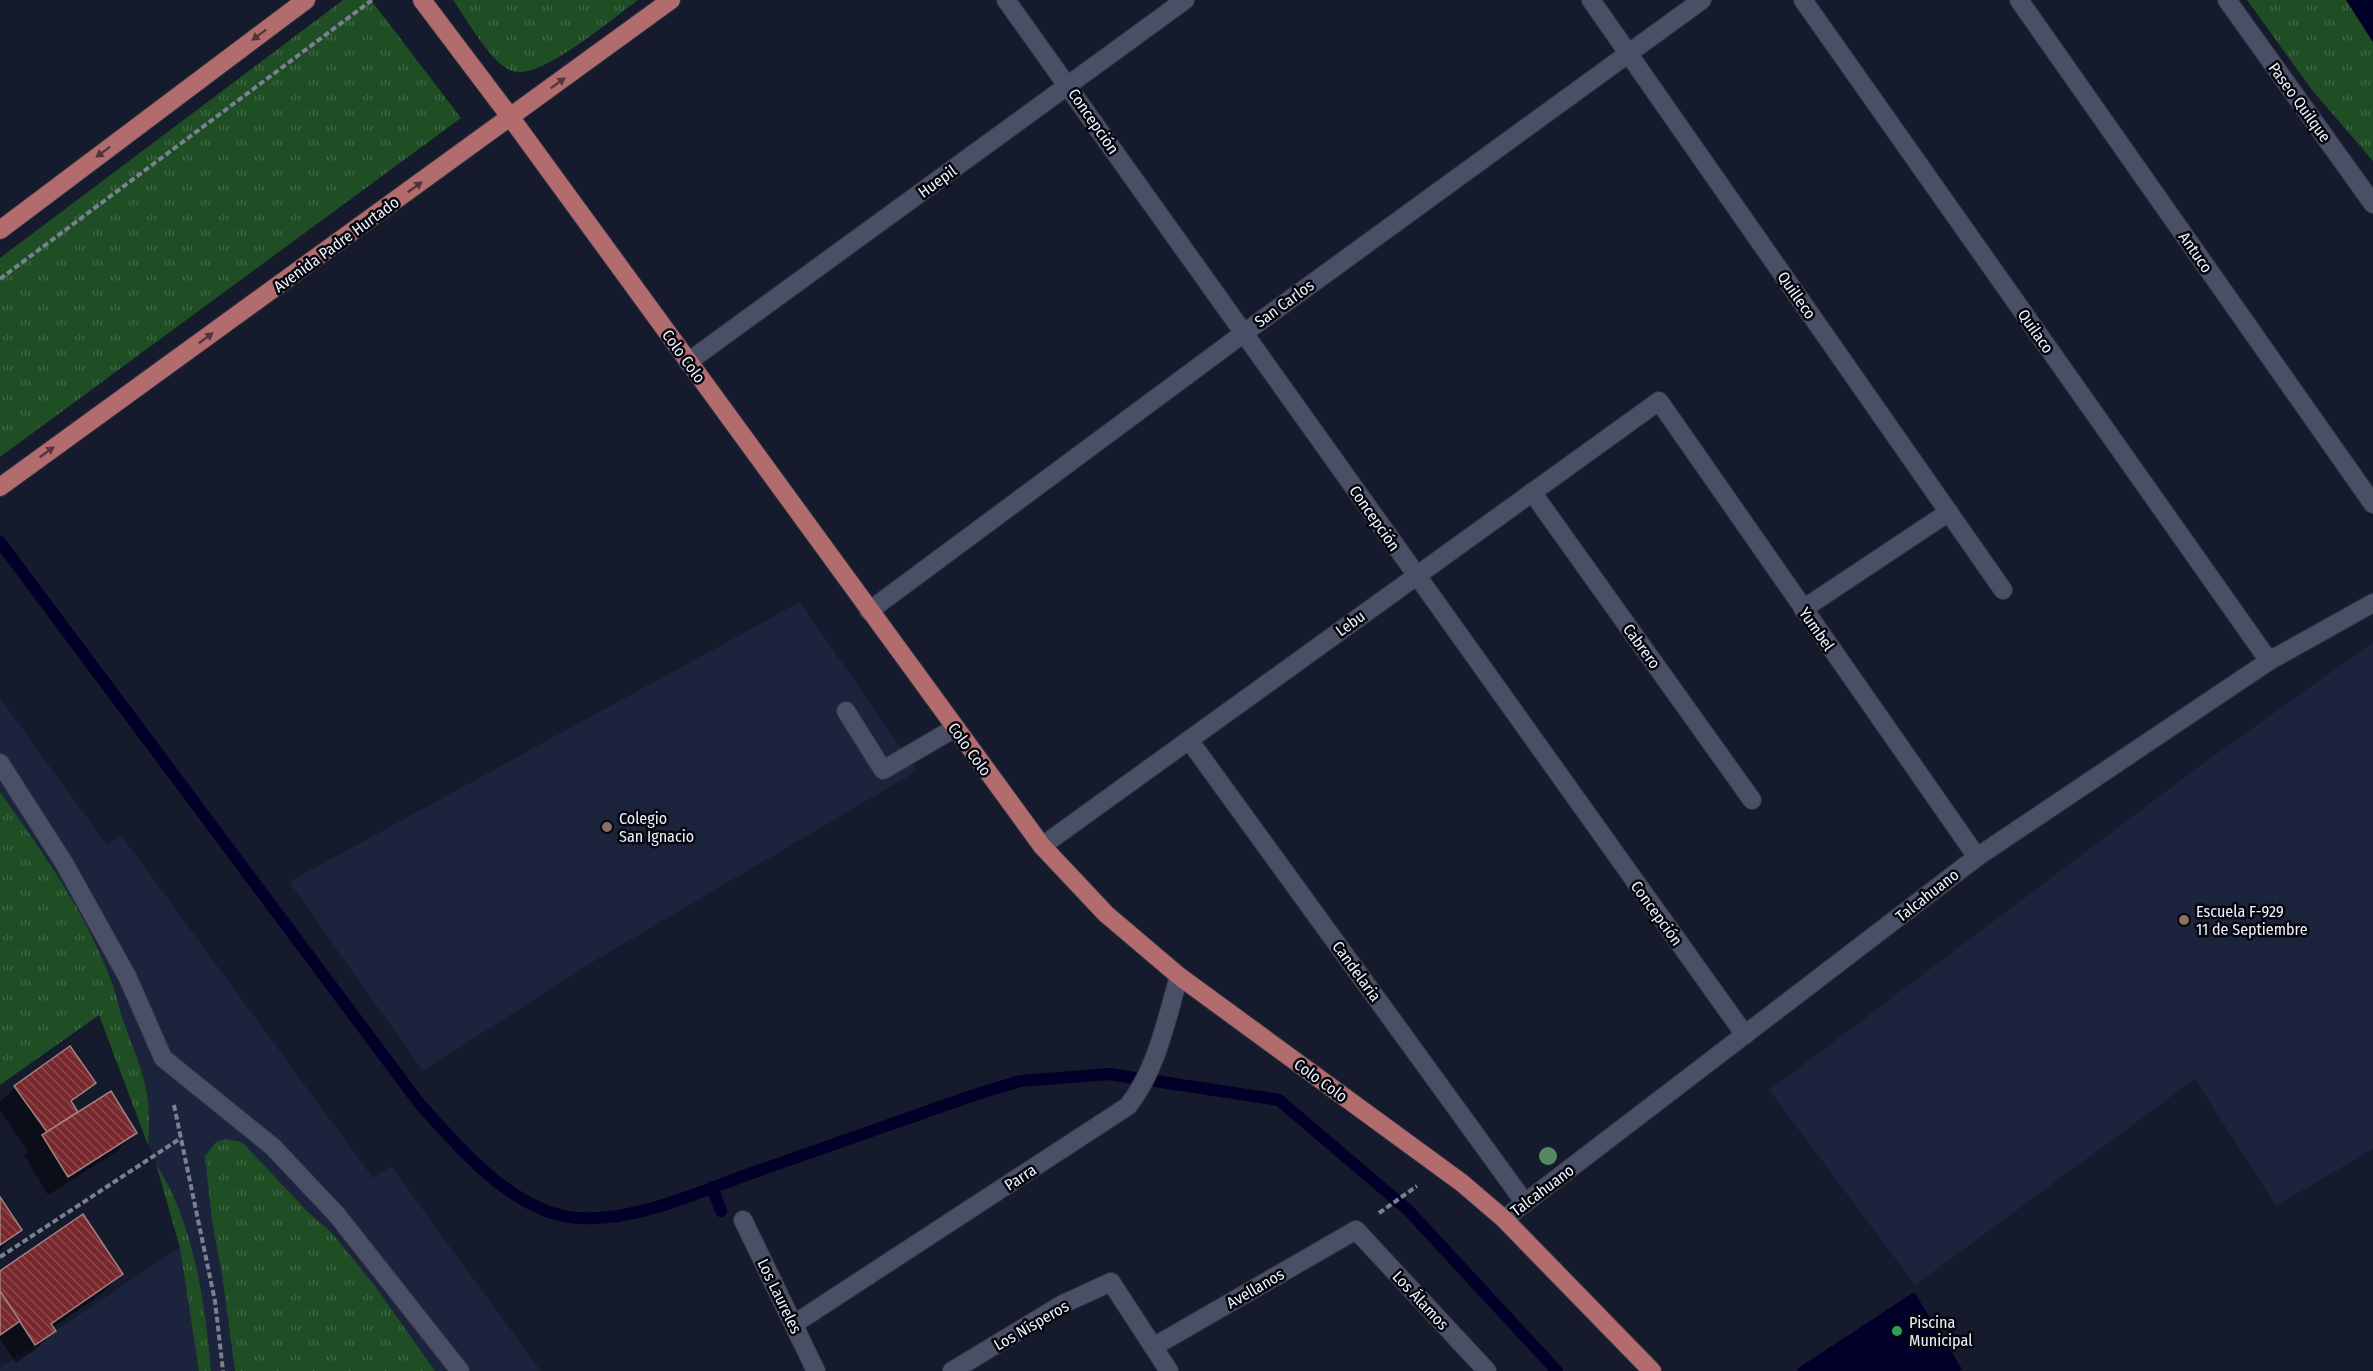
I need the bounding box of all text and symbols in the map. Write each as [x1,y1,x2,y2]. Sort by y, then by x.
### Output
one-way arrow [251,29,267,42]
street label: Paseo Quilque [2264,59,2335,146]
one-way arrow [550,77,566,89]
street label: Concepción [1064,85,1123,158]
one-way arrow [96,146,111,158]
street label: Huepil [914,161,960,202]
one-way arrow [406,181,422,193]
street label: Avenida Padre Hurtado [270,193,403,296]
street label: Antuco [2175,228,2216,276]
street label: Quilleco [1773,268,1820,323]
street label: San Carlos [1251,275,1318,331]
street label: Quilaco [2014,306,2058,357]
street label: Colo Colo [658,326,709,387]
one-way arrow [197,332,213,344]
one-way arrow [39,446,55,458]
street label: Concepción [1345,482,1404,555]
street label: Yumbel [1795,604,1838,655]
street label: Lebu [1332,606,1369,640]
street label: Cabrero [1619,620,1664,672]
street label: Colo Colo [944,719,995,780]
place label: Colegio San Ignacio [619,809,694,846]
marker: Colegio San Ignacio [600,820,614,834]
street label: Talcahuano [1892,865,1962,926]
street label: Concepción [1627,877,1686,949]
place label: Escuela F-929 11 de Septiembre [2196,902,2308,939]
marker: Escuela F-929 11 de Septiembre [2177,913,2191,927]
street label: Candelaria [1328,937,1385,1005]
street label: Colo Colo [1290,1055,1351,1106]
street label: Parra [1001,1160,1040,1195]
street label: Talcahuano [1507,1160,1578,1220]
street label: Los Laureles [753,1256,806,1337]
street label: Avellanos [1223,1264,1288,1312]
street label: Los Álamos [1389,1267,1453,1334]
street label: Los Nísperos [990,1296,1072,1354]
place label: Piscina Municipal [1909,1313,1972,1350]
marker: Piscina Municipal [1890,1324,1904,1338]

